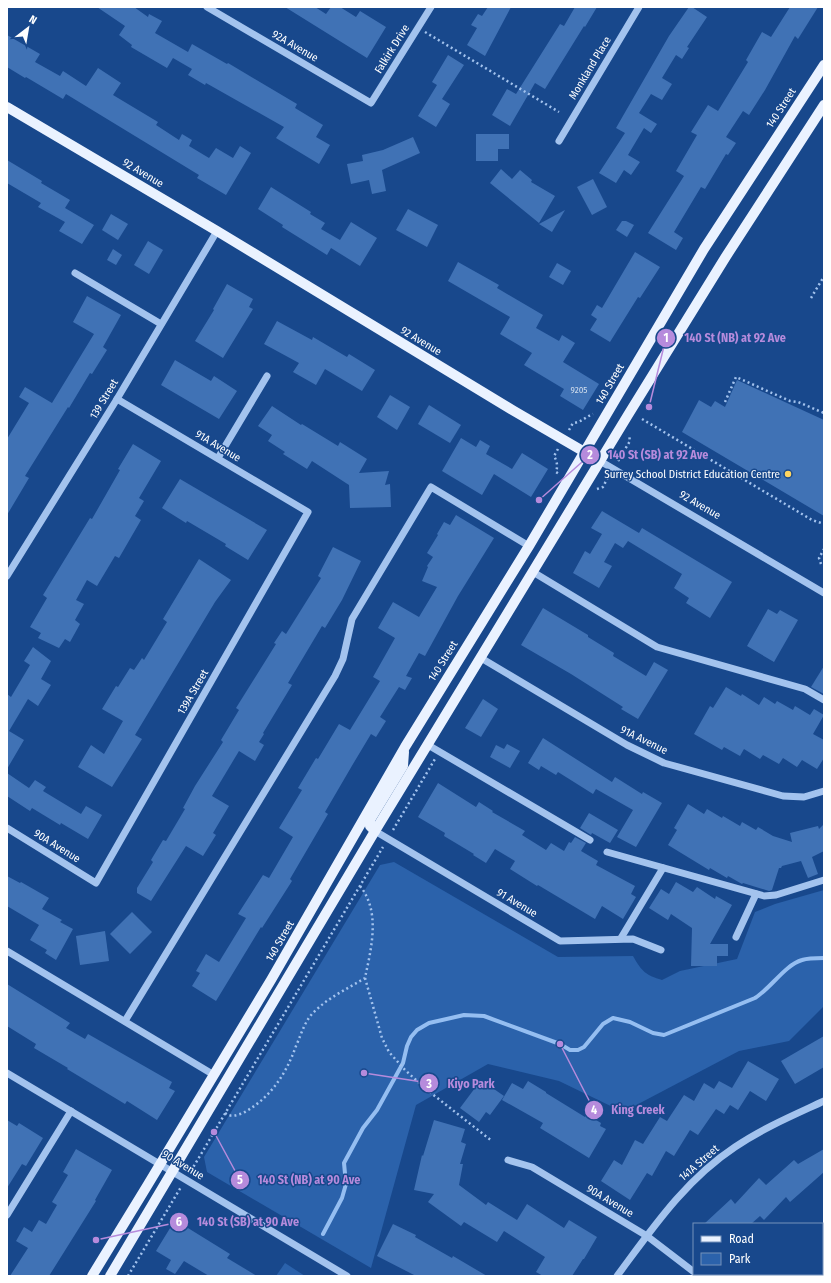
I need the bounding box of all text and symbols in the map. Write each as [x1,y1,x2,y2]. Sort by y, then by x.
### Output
north arrow [8,8,48,48]
text: N [27,13,39,27]
street label: Falkirk Drive [372,22,412,76]
street label: 92A Avenue [269,28,321,64]
street label: Monkland Place [566,34,614,102]
street label: 140 Street [763,85,799,130]
street label: 92 Avenue [120,156,166,190]
street label: 92 Avenue [398,324,444,358]
callout: 140 St (NB) at 92 Ave [656,326,793,350]
text: 1 [663,331,669,345]
text: 140 St (NB) at 92 Ave [684,331,786,345]
street label: 140 Street [593,361,627,407]
street label: 139 Street [87,376,121,421]
house number: 9205 [570,385,588,395]
street label: 91A Avenue [193,427,243,465]
callout: 140 St (SB) at 92 Ave [580,443,717,467]
text: 2 [586,448,593,462]
text: 140 St (SB) at 92 Ave [608,448,708,462]
place label: Surrey School District Education Centre [604,468,780,481]
marker: Surrey School District Education Centre [783,469,793,479]
street label: 92 Avenue [677,488,723,522]
street label: 140 Street [426,638,461,684]
street label: 139A Street [175,667,211,717]
street label: 91A Avenue [618,723,670,757]
street label: 90A Avenue [31,827,83,865]
street label: 91 Avenue [494,886,540,920]
street label: 140 Street [263,918,297,964]
callout: Kiyo Park [419,1071,502,1095]
text: 3 [425,1077,432,1091]
text: Kiyo Park [447,1077,495,1091]
callout: King Creek [584,1098,673,1122]
text: 4 [591,1103,597,1117]
text: King Creek [611,1103,666,1117]
street label: 141A Street [676,1142,722,1184]
street label: 90 Avenue [160,1147,206,1183]
callout: 140 St (NB) at 90 Ave [230,1168,368,1192]
text: 5 [237,1173,243,1187]
text: 140 St (NB) at 90 Ave [258,1173,360,1187]
street label: 90A Avenue [584,1182,636,1220]
callout: 140 St (SB) at 90 Ave [169,1210,307,1234]
text: 6 [176,1215,182,1229]
text: 140 St (SB) at 90 Ave [197,1215,299,1229]
legend [693,1223,823,1275]
text: Road [729,1232,754,1246]
text: Park [729,1252,751,1266]

